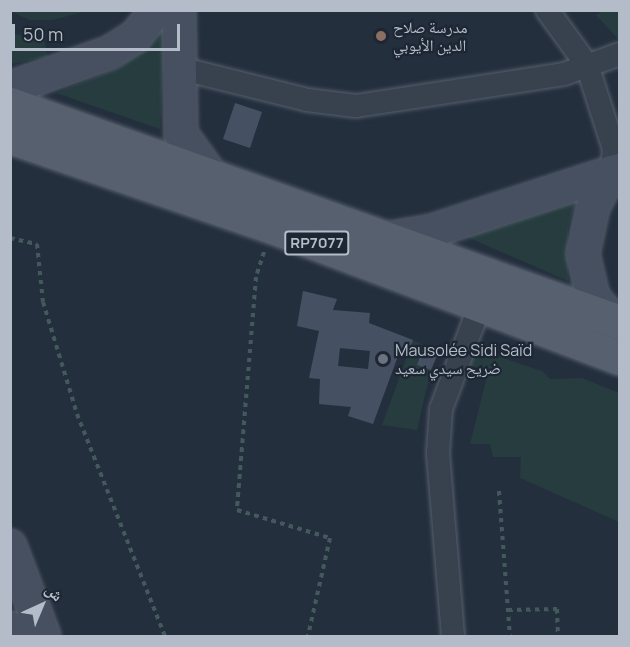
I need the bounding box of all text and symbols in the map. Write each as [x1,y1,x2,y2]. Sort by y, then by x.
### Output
scale bar [15,12,183,50]
place label: مدرسة صلاح الدين الأيوبي [393,17,468,55]
text: 50 m [23,22,63,46]
marker: مدرسة صلاح الدين الأيوبي [374,29,388,43]
road number: RP7077 [284,231,350,255]
place label: Mausolée Sidi Saïd ضريح سيدي سعيد [395,340,532,378]
marker: Mausolée Sidi Saïd ضريح سيدي سعيد [376,352,390,366]
north arrow [12,575,72,635]
text: ش [41,578,68,606]

